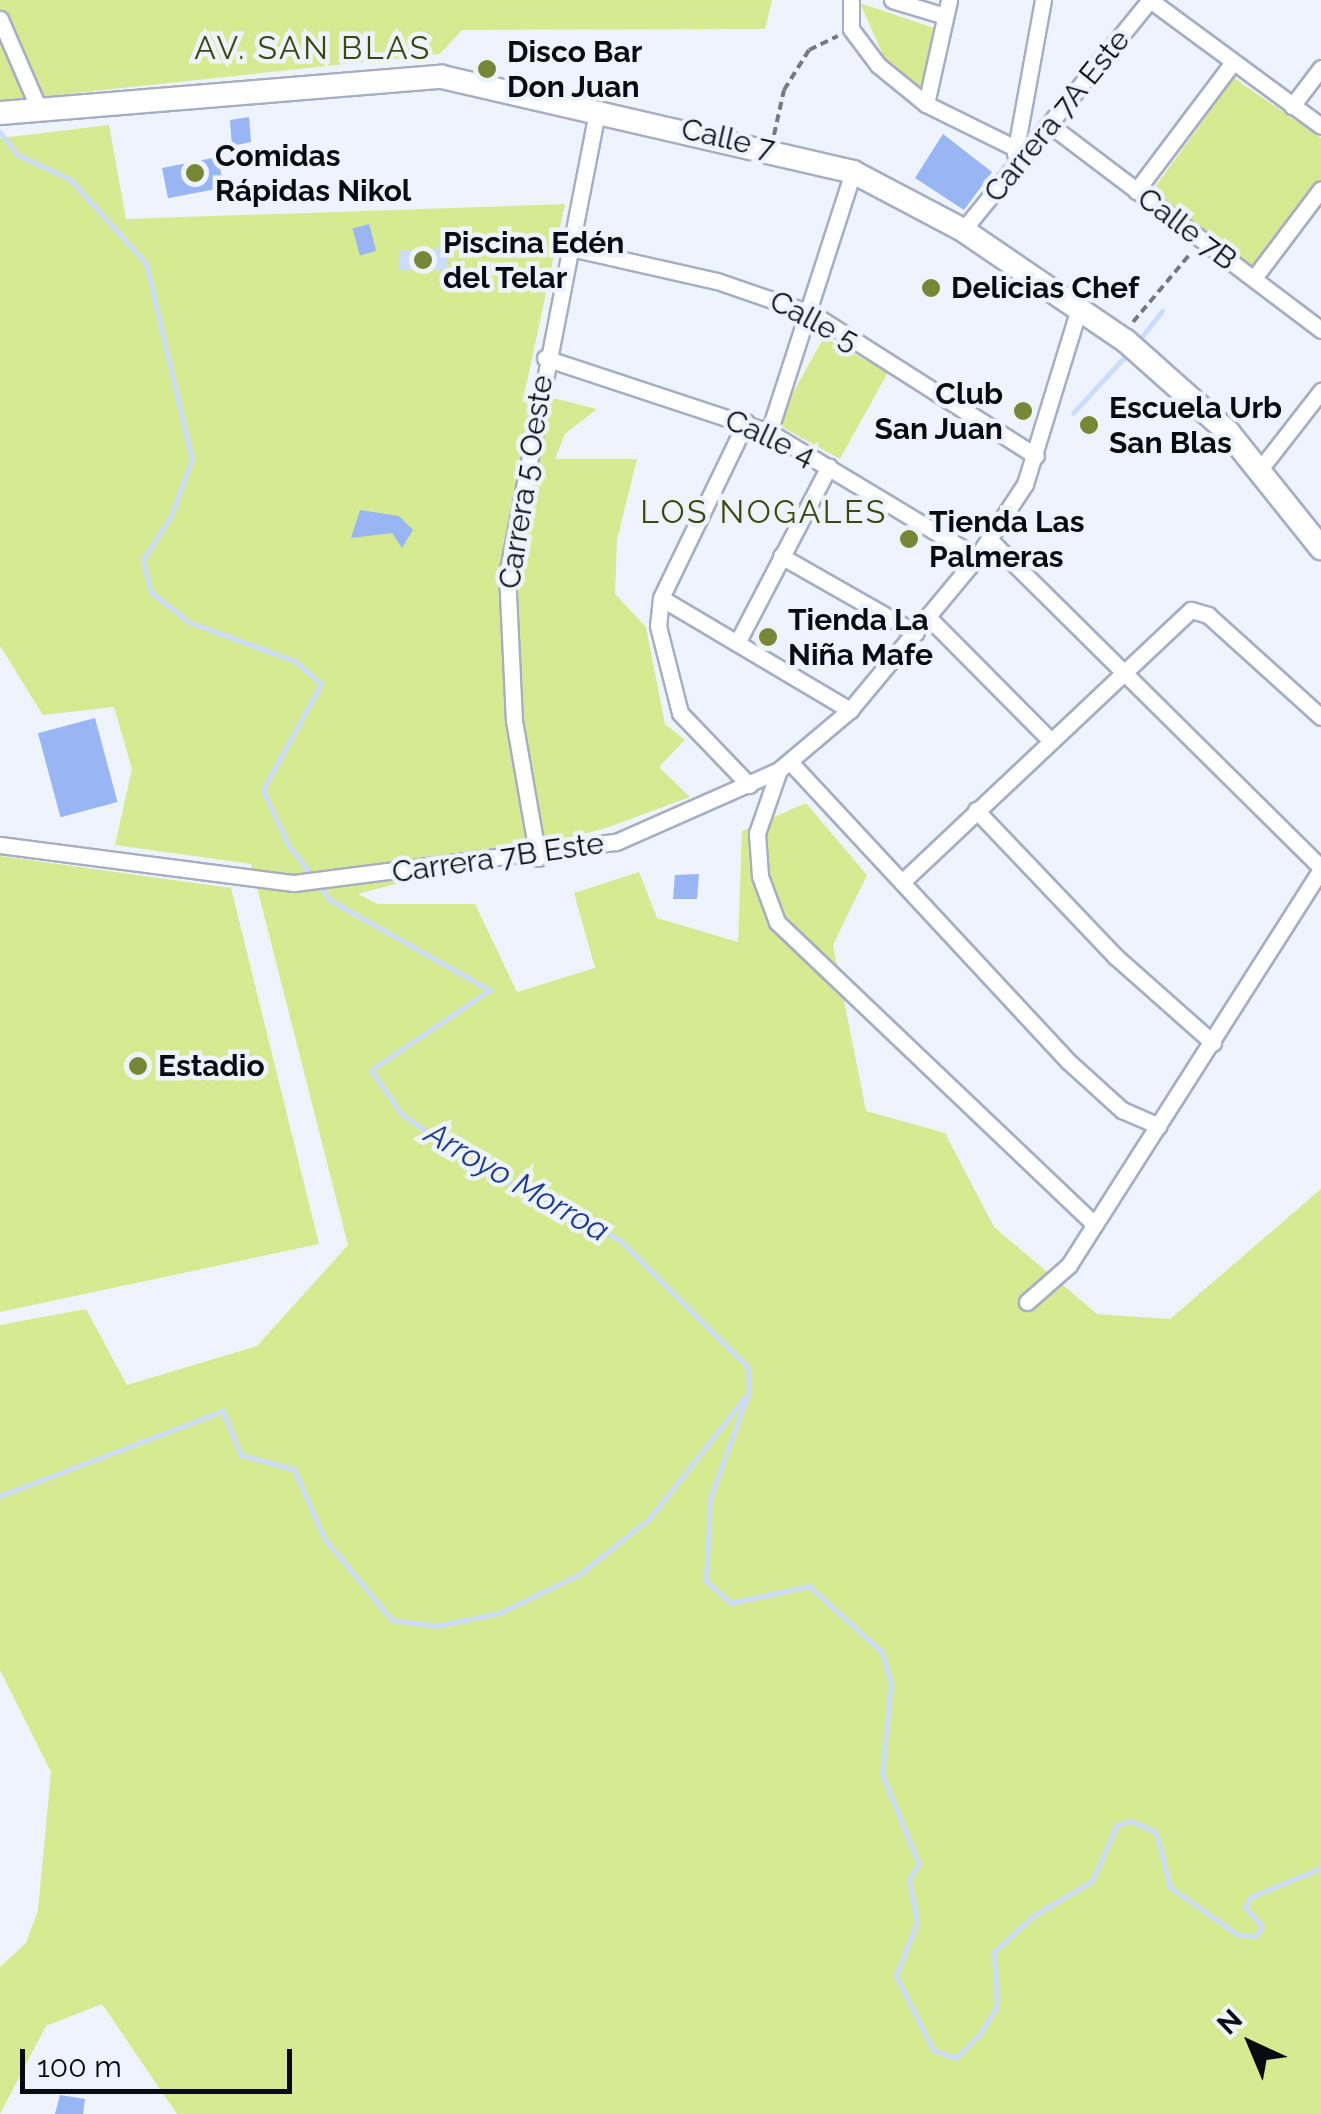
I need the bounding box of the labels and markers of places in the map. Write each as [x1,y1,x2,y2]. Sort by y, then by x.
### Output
place label: Disco Bar Don Juan [507,34,642,104]
marker: Disco Bar Don Juan [476,58,498,80]
place label: Comidas Rápidas Nikol [215,138,411,208]
marker: Comidas Rápidas Nikol [184,162,206,184]
place label: Piscina Edén del Telar [443,225,624,296]
marker: Piscina Edén del Telar [412,249,434,271]
place label: Delicias Chef [951,270,1139,306]
marker: Delicias Chef [920,277,942,299]
place label: Club San Juan [874,376,1003,446]
place label: Escuela Urb San Blas [1109,390,1282,460]
marker: Club San Juan [1012,400,1034,422]
marker: Escuela Urb San Blas [1078,414,1100,436]
place label: Tienda Las Palmeras [929,504,1085,574]
marker: Tienda Las Palmeras [898,528,920,550]
place label: Tienda La Niña Mafe [788,602,933,672]
marker: Tienda La Niña Mafe [757,626,779,648]
place label: Estadio [158,1048,265,1084]
marker: Estadio [127,1055,149,1077]

